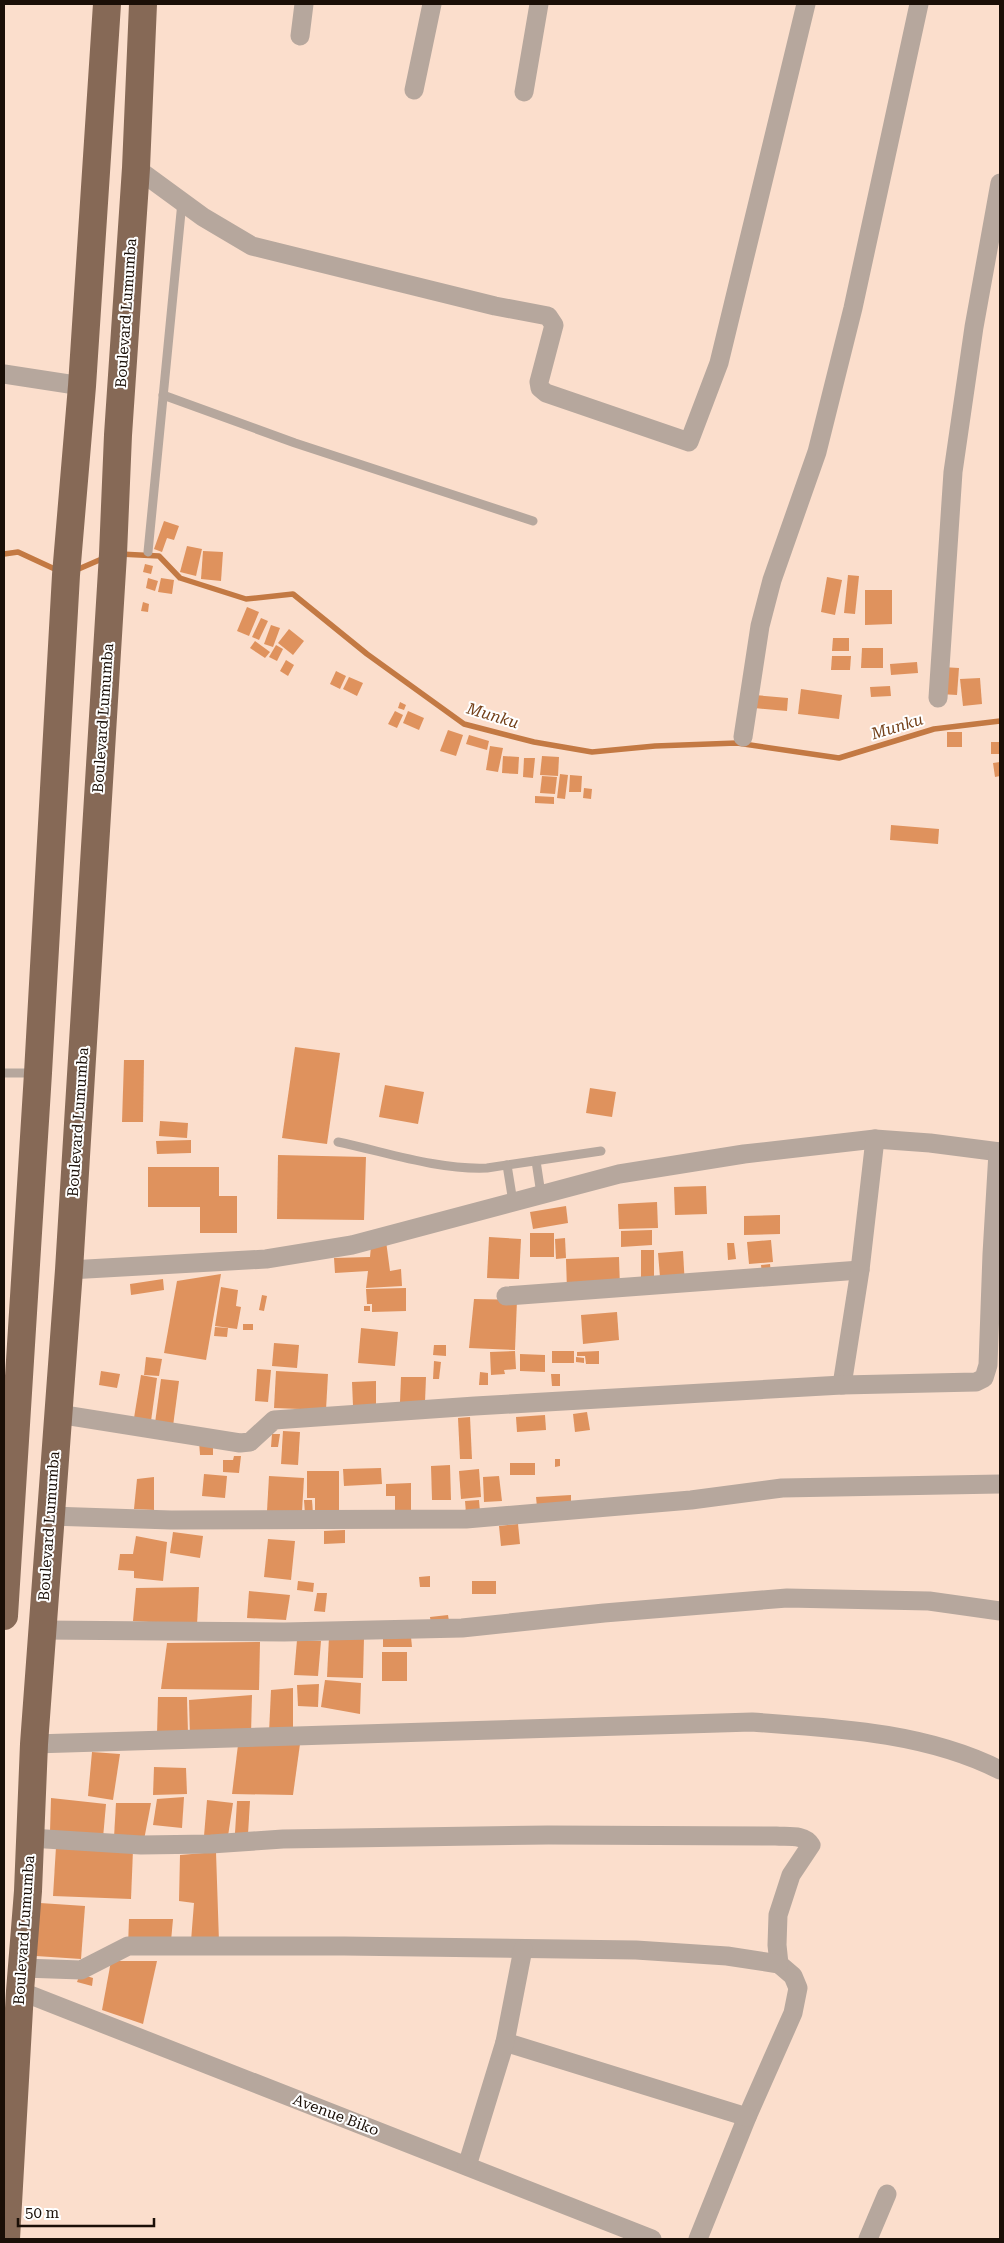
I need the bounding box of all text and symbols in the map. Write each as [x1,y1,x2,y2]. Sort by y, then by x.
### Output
street label: Boulevard Lumumba [112,238,140,388]
street label: Boulevard Lumumba [89,643,117,793]
water label: Munku [464,698,521,732]
water label: Munku [868,710,926,744]
street label: Boulevard Lumumba [64,1047,92,1197]
street label: Boulevard Lumumba [35,1451,63,1601]
street label: Boulevard Lumumba [10,1855,38,2005]
street label: Avenue Biko [290,2090,382,2140]
scale bar [18,2196,154,2228]
text: 50 m [25,2204,60,2222]

